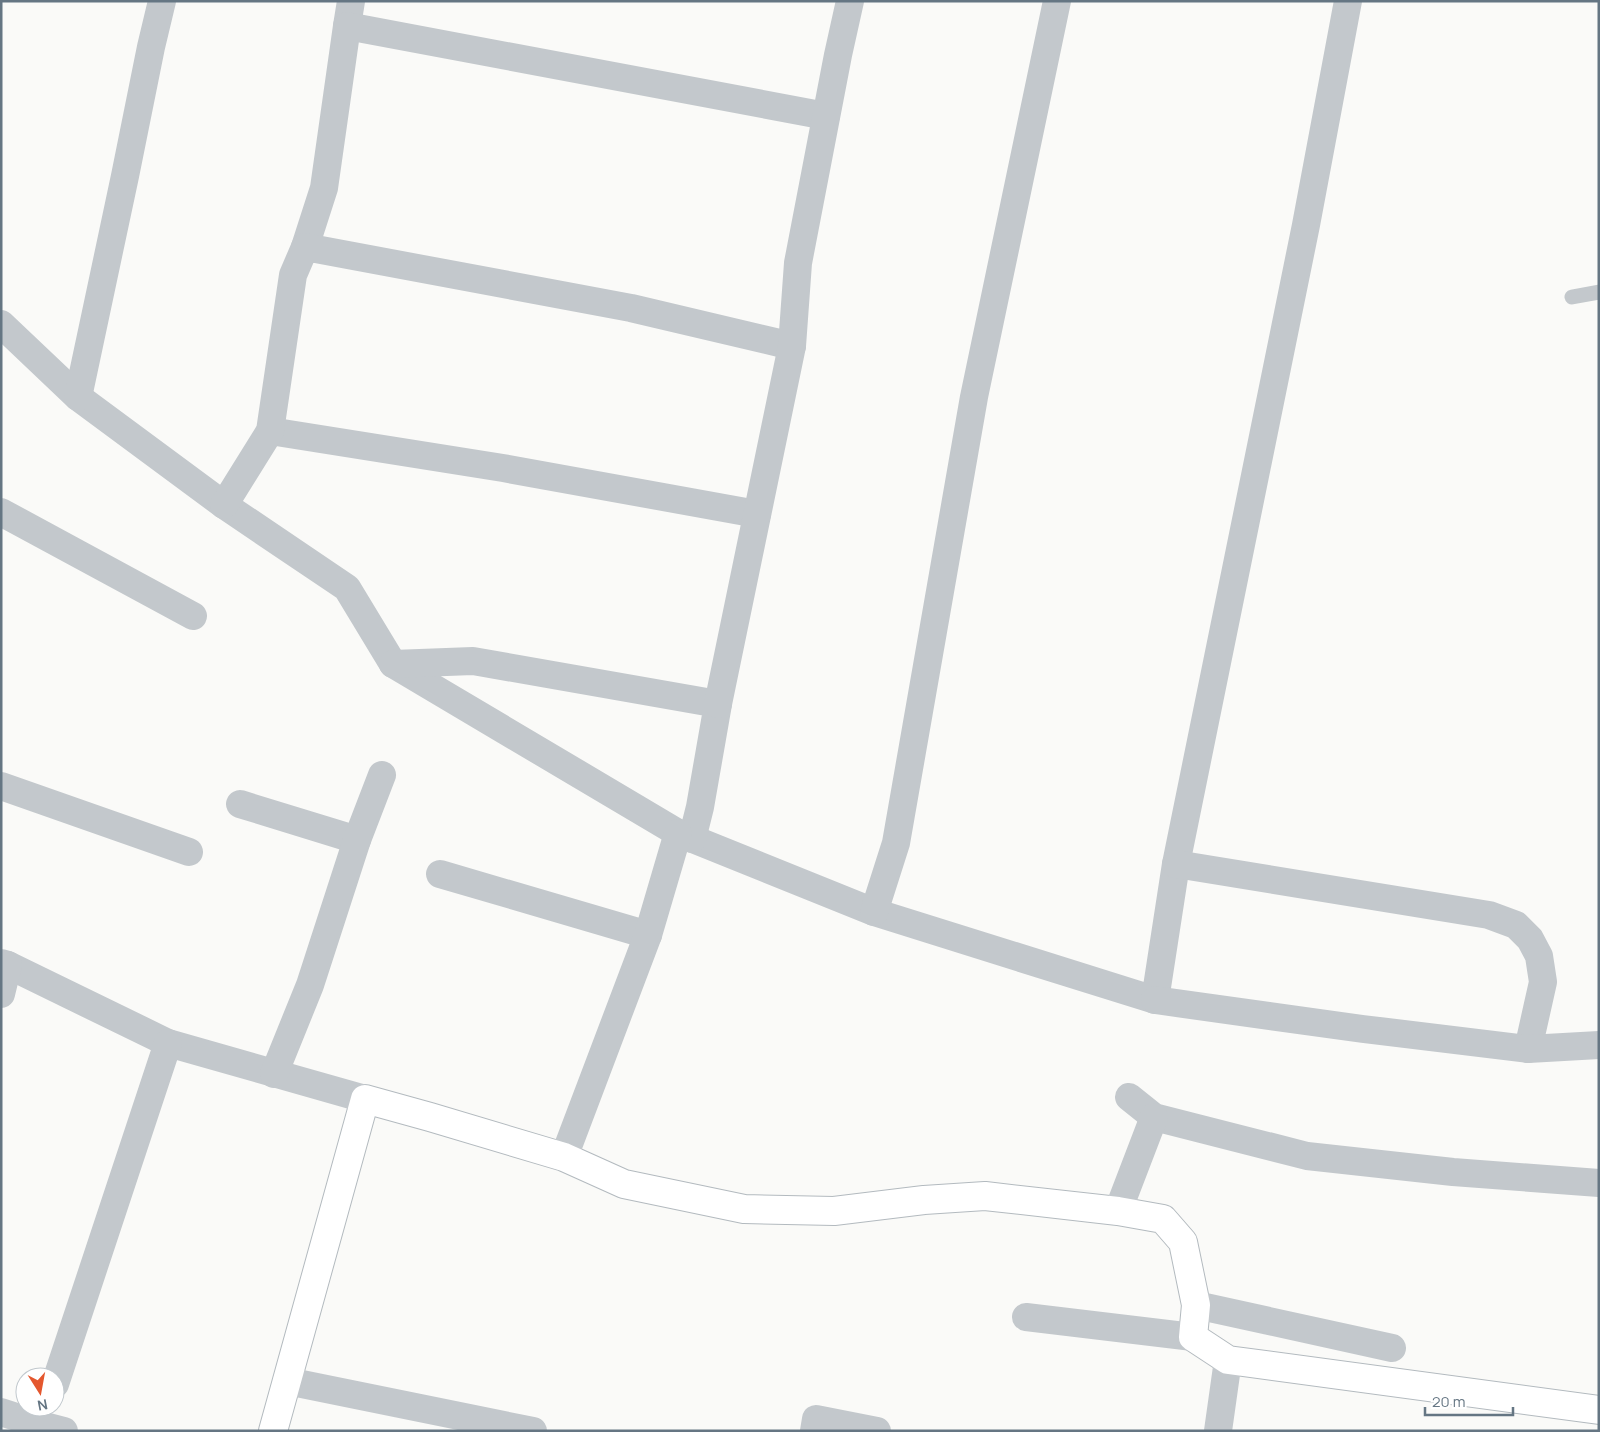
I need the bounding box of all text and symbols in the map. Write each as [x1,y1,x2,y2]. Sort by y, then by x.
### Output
north arrow [15,1367,65,1417]
scale bar [1425,1384,1512,1416]
text: 20 m [1432,1391,1465,1412]
text: N [36,1395,49,1416]

